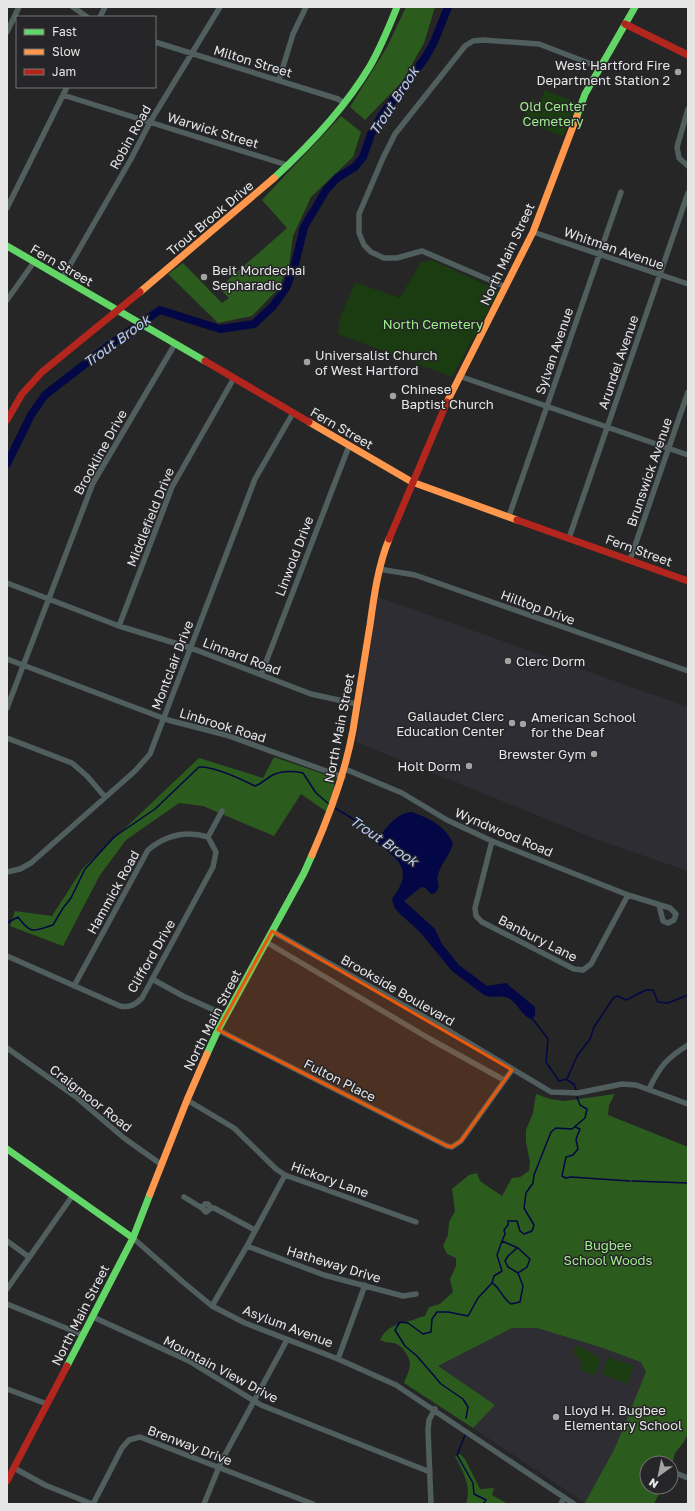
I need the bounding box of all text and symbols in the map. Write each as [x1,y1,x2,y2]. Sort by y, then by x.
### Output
legend [16,16,156,88]
text: Fast [52,24,77,39]
street label: Milton Street [212,41,294,81]
text: Slow [52,44,80,59]
place label: West Hartford Fire Department Station 2 [536,57,670,88]
water label: Trout Brook [365,62,423,138]
text: Jam [52,64,76,79]
marker: West Hartford Fire Department Station 2 [673,67,683,77]
park label: Old Center Cemetery [520,98,586,129]
street label: Robin Road [106,102,154,172]
street label: Warwick Street [165,108,261,152]
street label: Trout Brook Drive [163,177,257,259]
street label: North Main Street [476,200,538,308]
street label: Whitman Avenue [562,223,666,273]
street label: Fern Street [28,241,96,289]
place label: Beit Mordechai Sepharadic [212,262,306,293]
marker: Beit Mordechai Sepharadic [199,272,209,282]
street label: Sylvan Avenue [532,305,576,397]
water label: Trout Brook [80,310,155,370]
street label: Arundel Avenue [594,313,642,411]
park label: North Cemetery [383,316,484,332]
place label: Universalist Church of West Hartford [315,347,438,378]
marker: Universalist Church of West Hartford [302,357,312,367]
place label: Chinese Baptist Church [401,381,494,412]
marker: Chinese Baptist Church [388,391,398,401]
street label: Fern Street [308,404,376,452]
street label: Brookline Drive [70,406,130,498]
street label: Brunswick Avenue [623,415,675,529]
street label: Middlefield Drive [123,465,177,569]
street label: Linwold Drive [271,514,317,598]
street label: Fern Street [603,531,675,569]
street label: Hilltop Drive [499,586,577,628]
street label: Montclair Drive [148,618,196,712]
street label: Linnard Road [201,634,283,678]
place label: Clerc Dorm [516,653,585,669]
marker: Clerc Dorm [503,656,513,666]
street label: North Main Street [321,672,357,784]
street label: Linbrook Road [178,704,268,746]
place label: Gallaudet Clerc Education Center [396,708,504,739]
place label: American School for the Deaf [531,709,636,740]
marker: Gallaudet Clerc Education Center [507,718,517,728]
marker: American School for the Deaf [518,719,528,729]
place label: Brewster Gym [499,746,586,762]
marker: Brewster Gym [589,749,599,759]
place label: Holt Dorm [397,758,461,774]
marker: Holt Dorm [464,761,474,771]
street label: Wyndwood Road [453,804,555,860]
water label: Trout Brook [347,812,423,871]
street label: Hammick Road [83,847,143,937]
street label: Banbury Lane [496,911,580,965]
street label: Clifford Drive [124,916,178,996]
street label: Brookside Boulevard [338,951,458,1029]
street label: North Main Street [180,967,244,1073]
street label: Fulton Place [301,1055,379,1105]
street label: Craigmoor Road [47,1061,135,1135]
street label: Hickory Lane [289,1158,371,1200]
park label: Bugbee School Woods [564,1237,653,1268]
street label: Hatheway Drive [285,1242,383,1286]
street label: North Main Street [48,1262,112,1368]
street label: Asylum Avenue [241,1301,335,1351]
street label: Mountain View Drive [161,1332,281,1406]
place label: Lloyd H. Bugbee Elementary School [564,1402,682,1433]
marker: Lloyd H. Bugbee Elementary School [551,1412,561,1422]
street label: Brenway Drive [146,1422,234,1468]
north arrow [639,1455,679,1495]
text: N [646,1476,660,1492]

